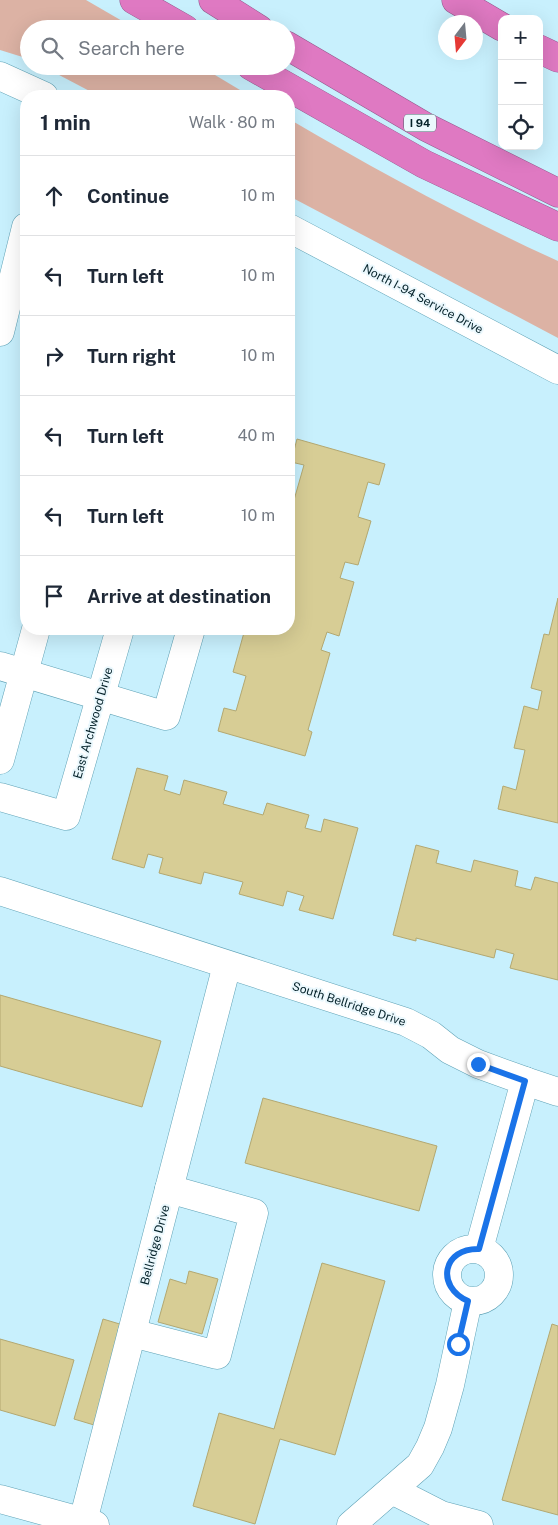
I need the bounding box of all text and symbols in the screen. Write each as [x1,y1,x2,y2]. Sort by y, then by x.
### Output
north arrow [438,15,483,60]
map controls [498,15,543,150]
button: + [498,15,543,60]
search box [20,20,295,75]
icon: search [38,34,66,62]
text: Search here [78,37,185,59]
button: − [498,60,543,105]
button: locate [498,105,543,150]
text: 1 min [40,110,91,135]
text: Walk · 80 m [189,113,275,132]
road number: I 94 [404,115,436,132]
icon: ahead [40,182,68,210]
text: Continue [87,185,169,207]
text: 10 m [241,186,275,205]
street label: North I-94 Service Drive [360,261,486,337]
icon: left [40,262,68,290]
text: Turn left [87,265,164,287]
text: 10 m [241,266,275,285]
icon: right [40,342,68,370]
text: Turn right [87,345,176,367]
text: 10 m [241,346,275,365]
icon: left [40,422,68,450]
text: Turn left [87,425,164,447]
text: 40 m [237,426,275,445]
icon: left [40,502,68,530]
text: Turn left [87,505,164,527]
text: 10 m [241,506,275,525]
icon: arrive [40,582,68,610]
text: Arrive at destination [87,585,271,607]
street label: East Archwood Drive [70,665,116,780]
street label: South Bellridge Drive [290,979,408,1029]
route end [467,1053,490,1076]
street label: Bellridge Drive [138,1203,172,1287]
route start [447,1333,470,1356]

